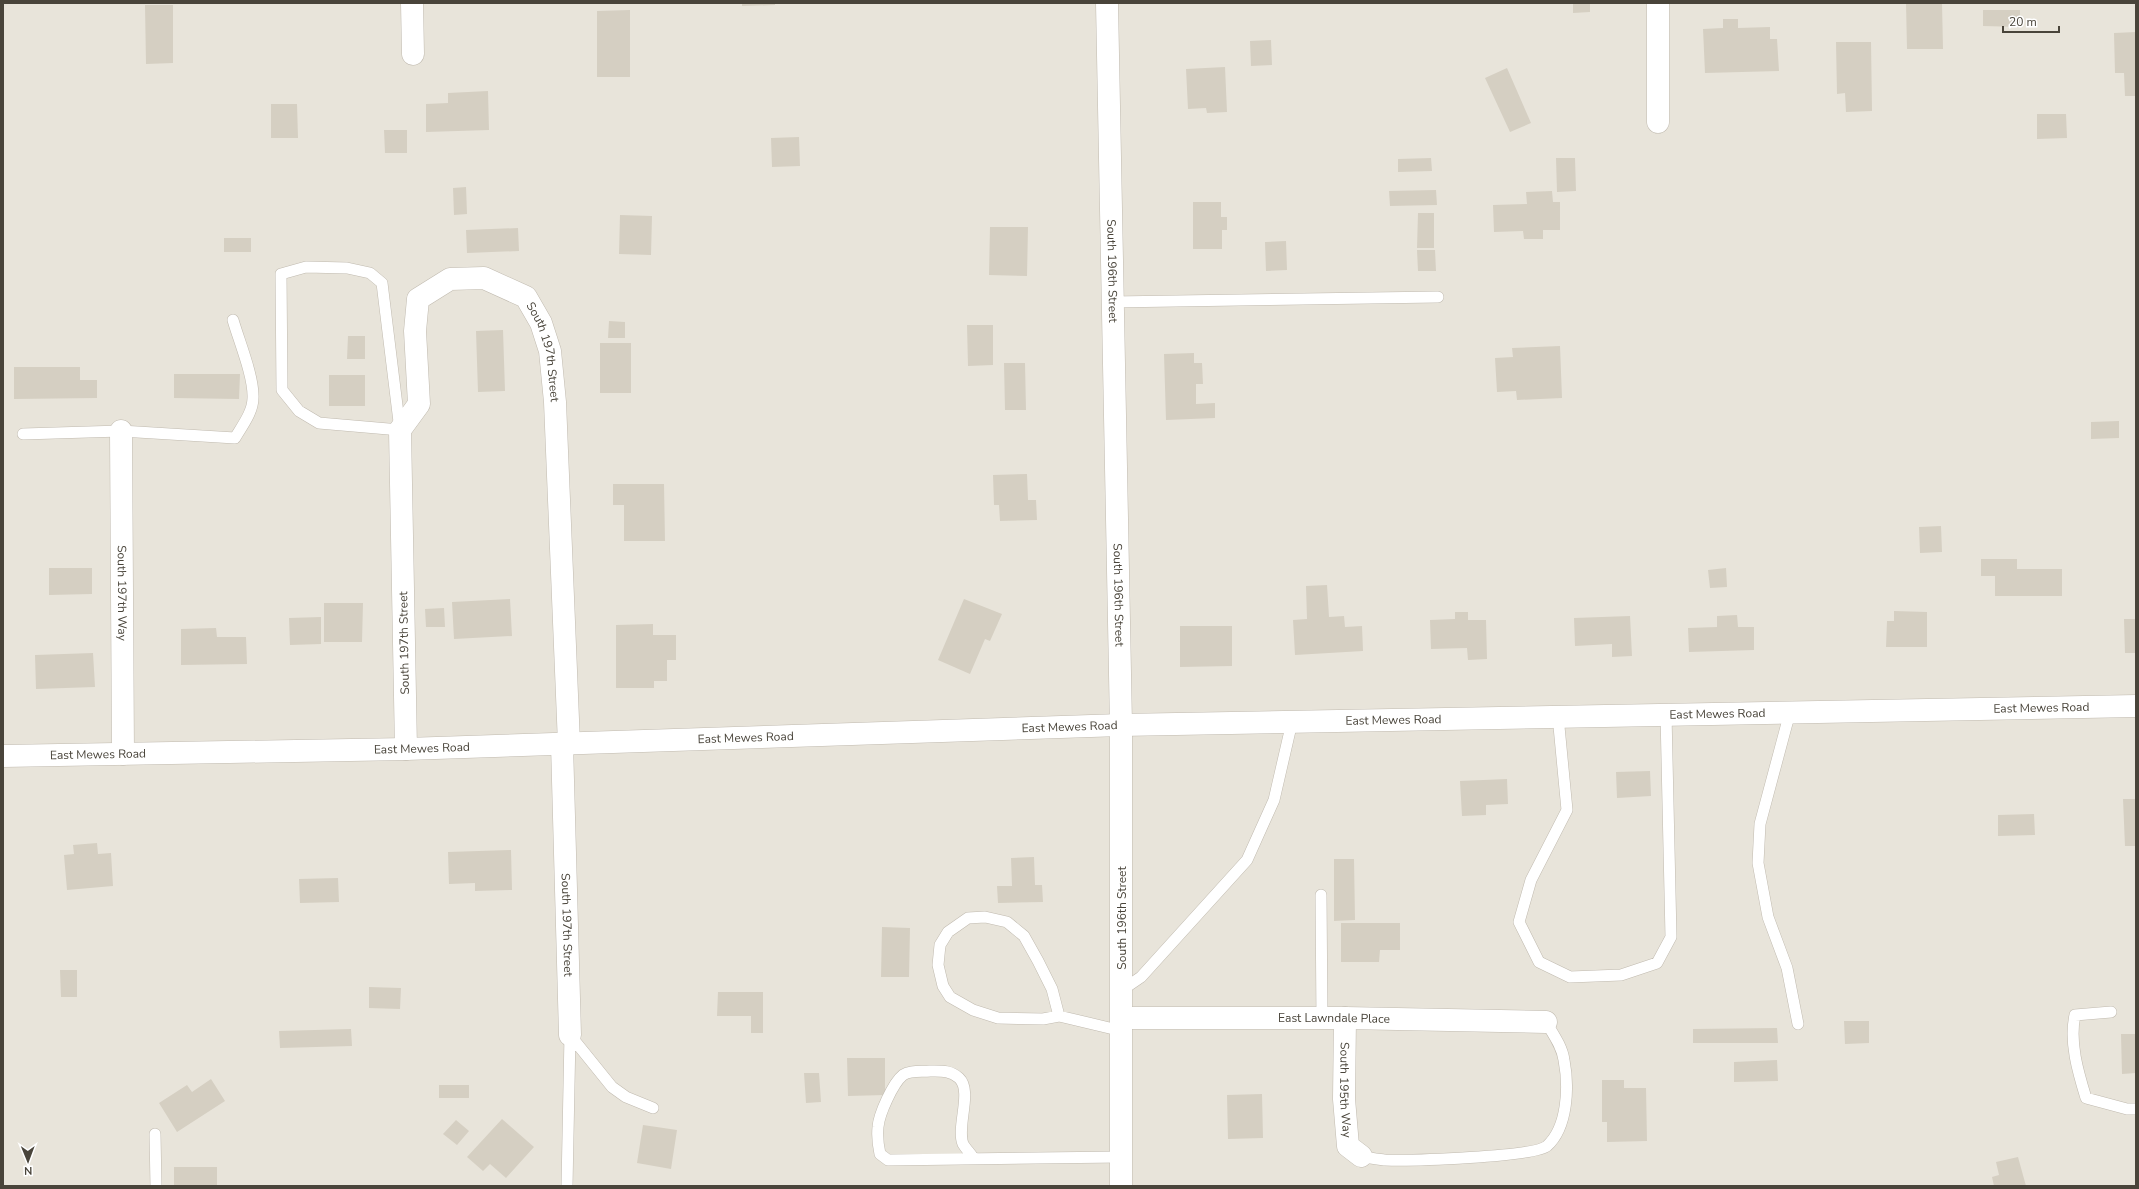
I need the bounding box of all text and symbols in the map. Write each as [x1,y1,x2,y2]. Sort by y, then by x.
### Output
scale bar [2003,8,2059,34]
text: 20 m [2009,14,2037,30]
street label: South 196th Street [1103,219,1121,324]
street label: South 197th Street [523,299,563,403]
street label: South 196th Street [1109,543,1127,648]
street label: South 197th Way [114,545,130,642]
street label: South 197th Street [395,590,413,695]
street label: East Mewes Road [1993,699,2090,717]
street label: East Mewes Road [1669,705,1766,723]
street label: East Mewes Road [1345,711,1442,729]
street label: East Mewes Road [1021,717,1118,736]
street label: East Mewes Road [697,728,794,747]
street label: East Mewes Road [374,739,470,758]
street label: East Mewes Road [50,746,146,763]
street label: South 196th Street [1114,866,1130,970]
street label: South 197th Street [558,873,576,978]
street label: East Lawndale Place [1278,1010,1390,1027]
street label: South 195th Way [1336,1042,1355,1139]
north arrow [8,1141,48,1181]
text: N [24,1163,32,1178]

